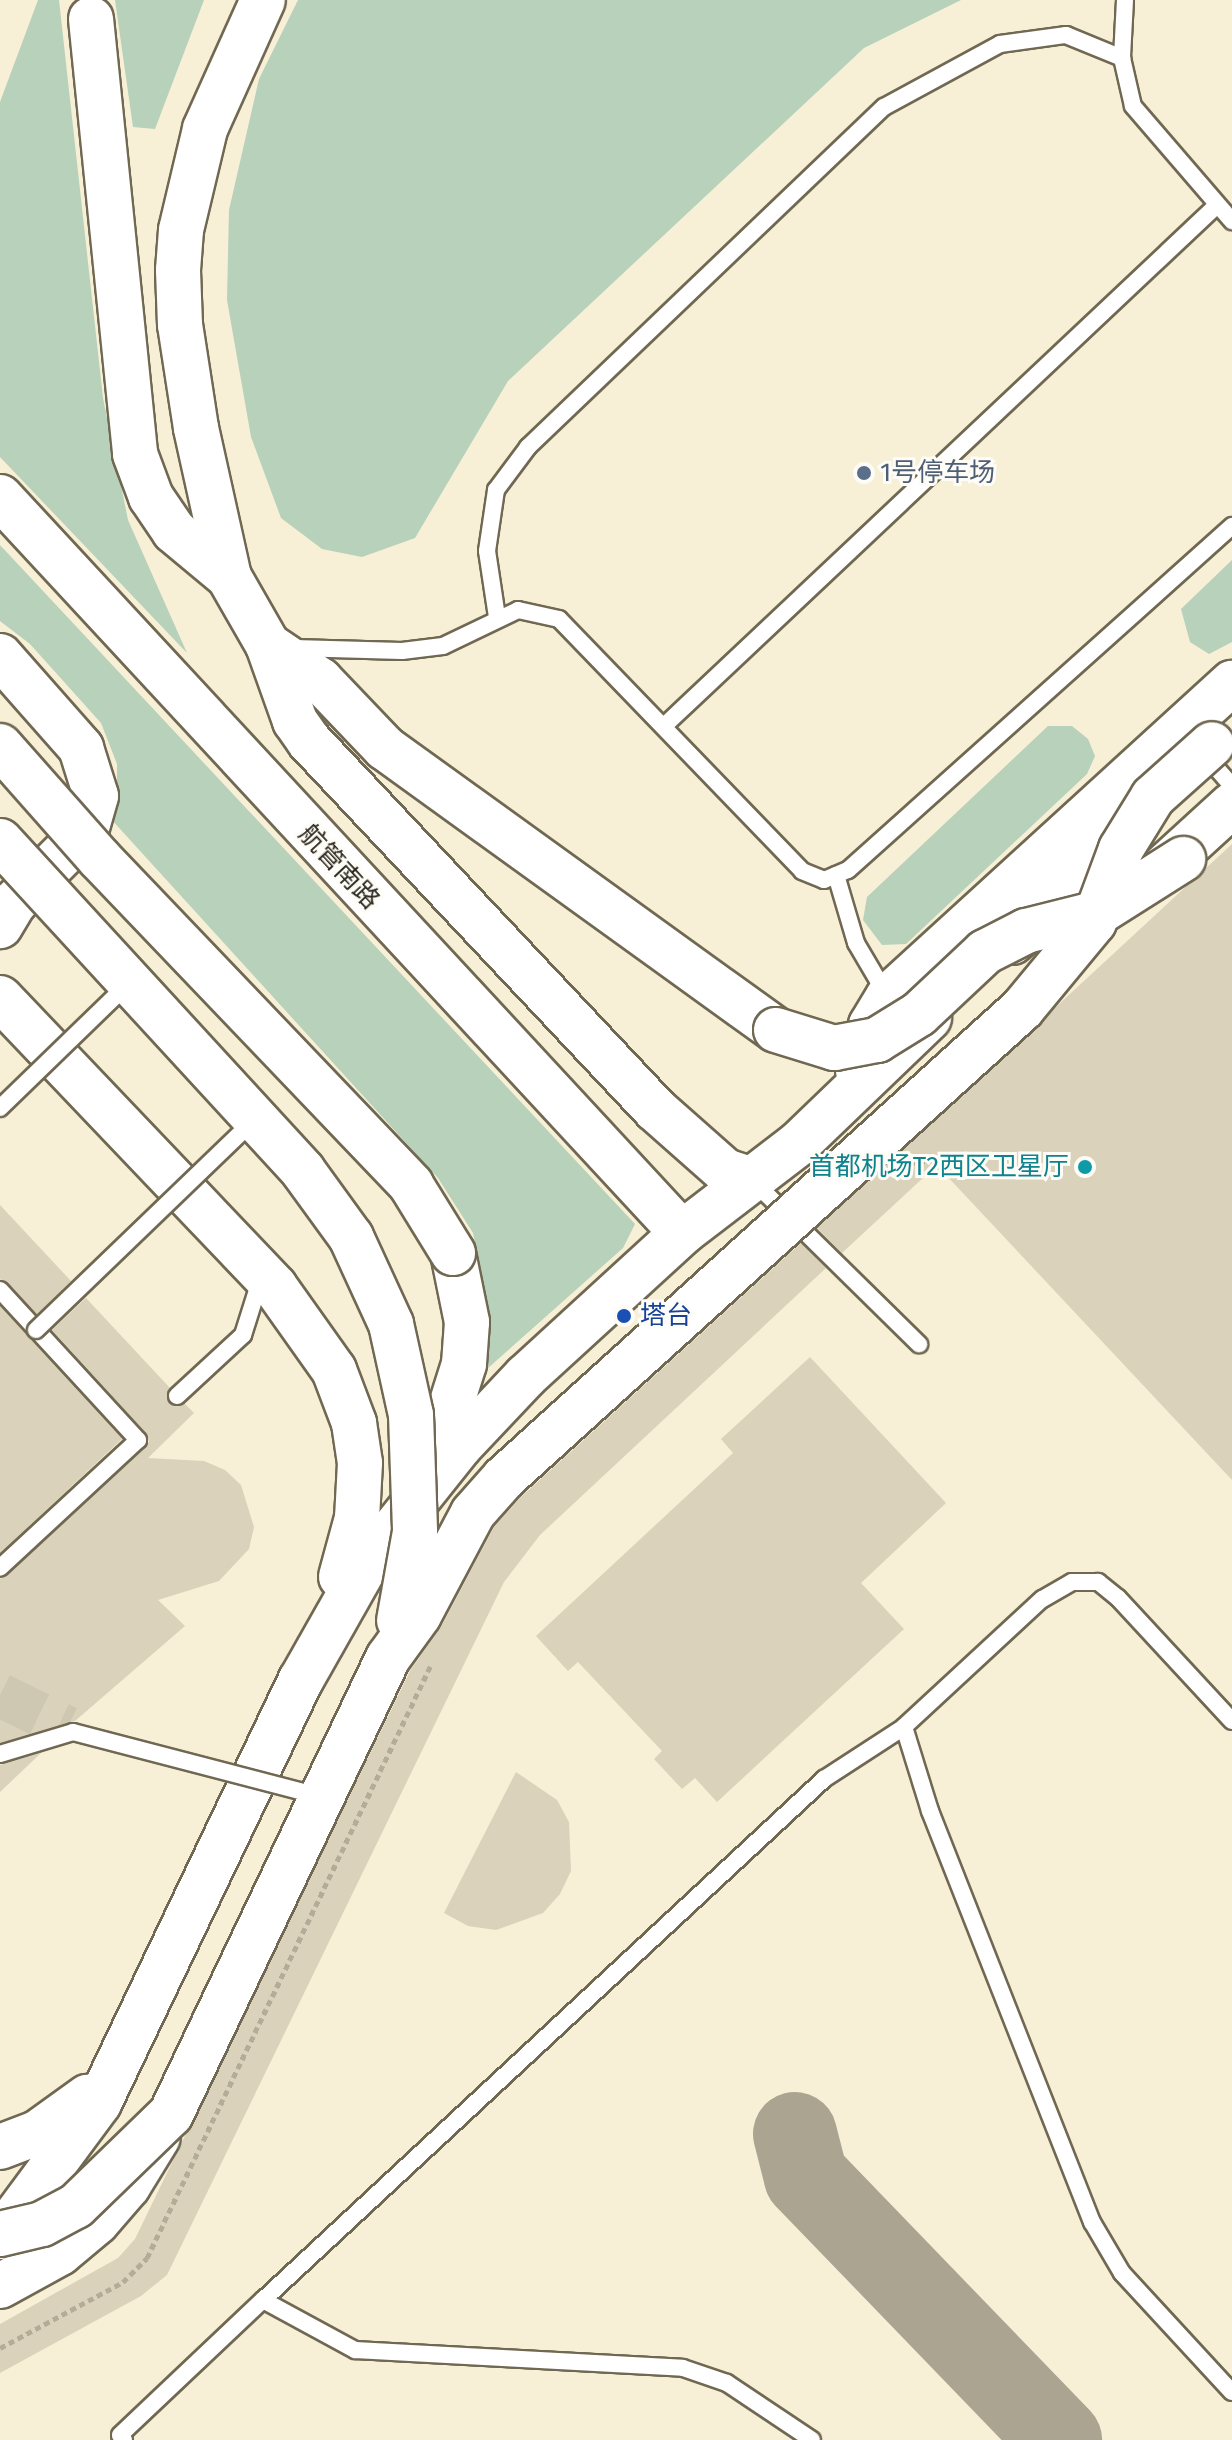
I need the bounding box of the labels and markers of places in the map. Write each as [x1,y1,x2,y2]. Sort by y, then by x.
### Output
place label: 1号停车场 [880,457,995,489]
marker: 1号停车场 [855,464,873,482]
place label: 首都机场T2西区卫星厅 [809,1151,1069,1183]
marker: 首都机场T2西区卫星厅 [1076,1158,1094,1176]
place label: 塔台 [640,1300,692,1332]
marker: 塔台 [615,1307,633,1325]

